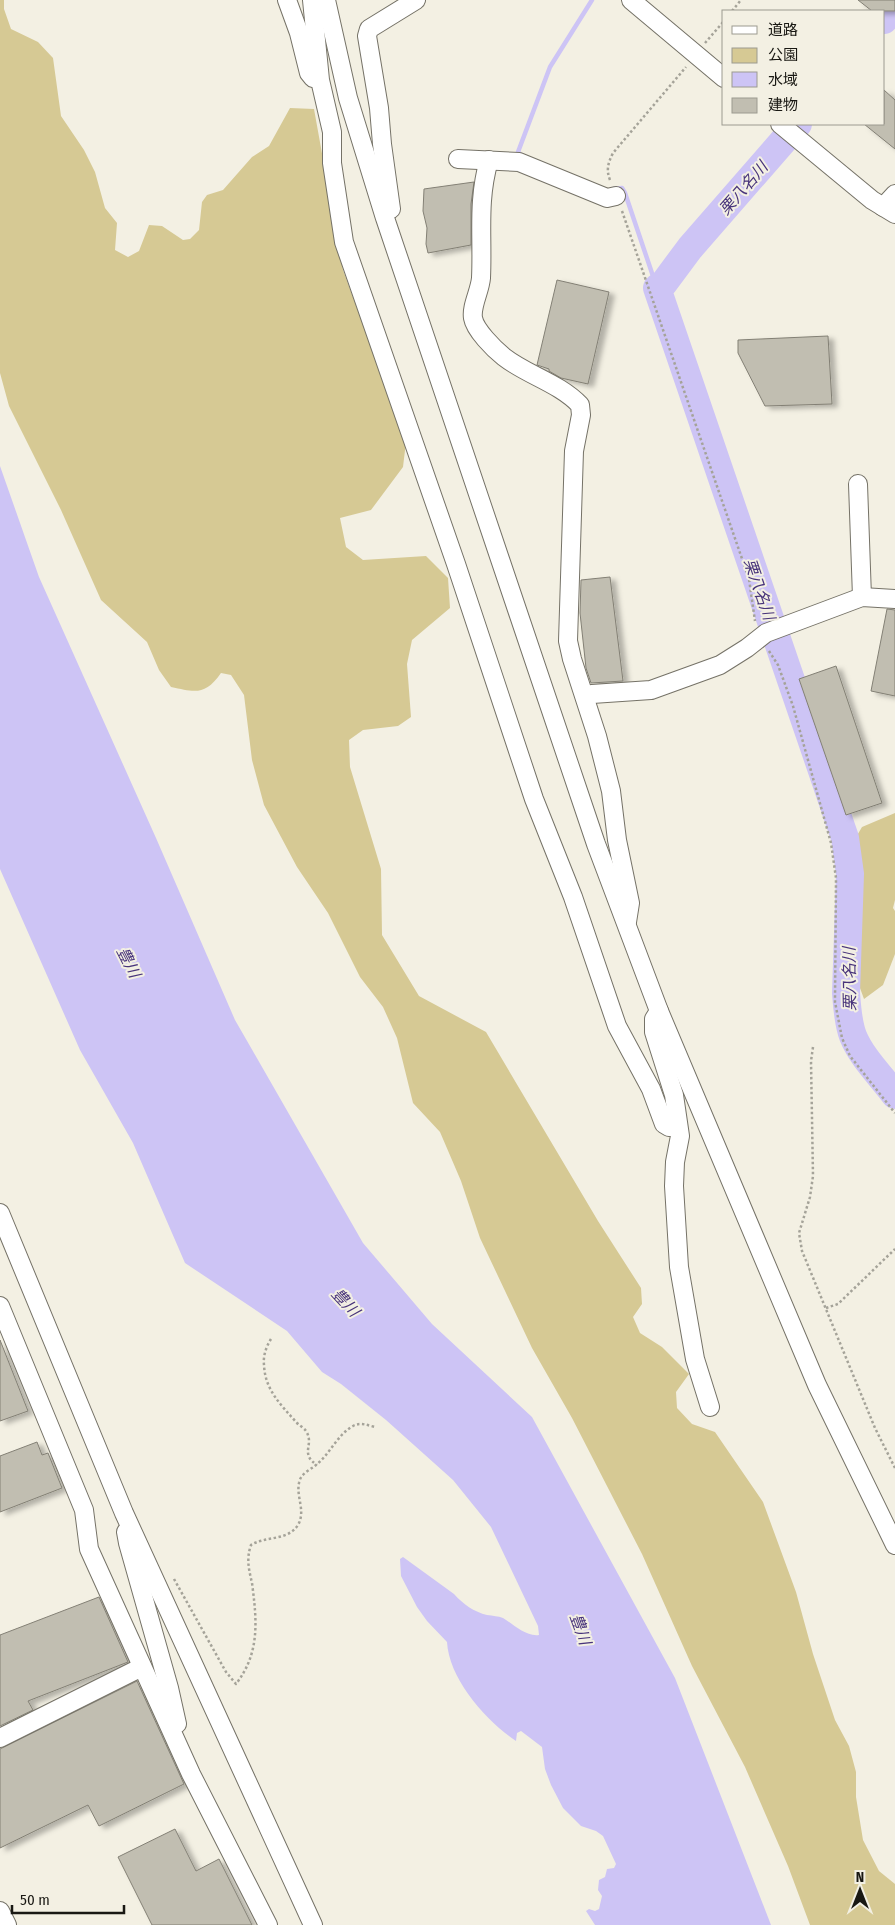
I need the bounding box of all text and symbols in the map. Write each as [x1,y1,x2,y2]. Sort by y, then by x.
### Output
legend [722,10,885,125]
text: 道路 [768,21,798,39]
text: 公園 [768,46,798,64]
text: 水域 [768,71,798,89]
text: 建物 [768,96,798,114]
water label: 栗八名川 [715,156,773,219]
water label: 栗八名川 [740,556,780,624]
water label: 豊川 [113,944,145,983]
water label: 栗八名川 [839,945,860,1011]
water label: 豊川 [328,1284,365,1322]
water label: 豊川 [566,1611,596,1649]
north arrow [835,1865,885,1915]
text: N [856,1869,864,1886]
scale bar [12,1882,125,1914]
text: 50 m [20,1891,50,1909]

